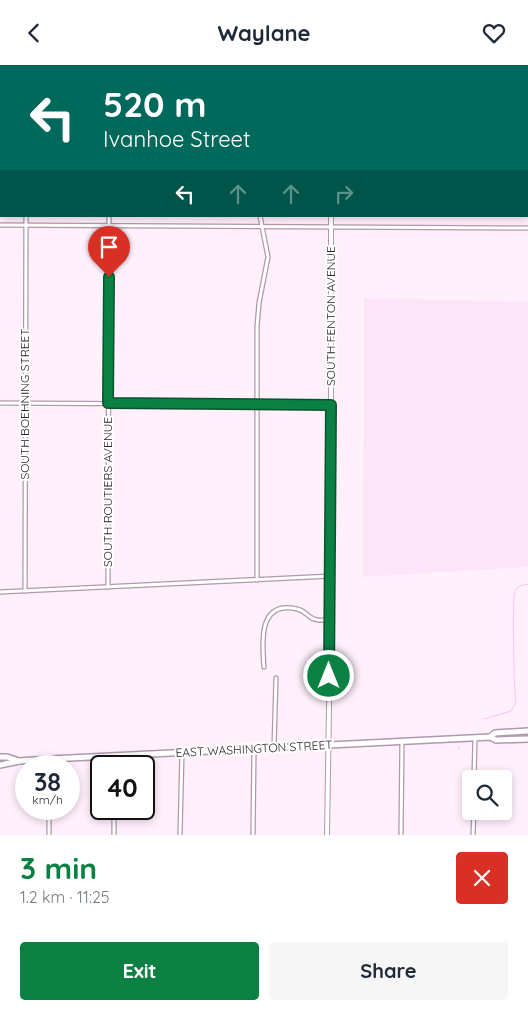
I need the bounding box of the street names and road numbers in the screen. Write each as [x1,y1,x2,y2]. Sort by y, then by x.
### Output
street label: SOUTH FENTON AVENUE [323,246,338,386]
street label: SOUTH BOEHNING STREET [17,328,32,480]
street label: SOUTH ROUTIERS AVENUE [100,417,115,567]
street label: EAST WASHINGTON STREET [175,737,333,760]

